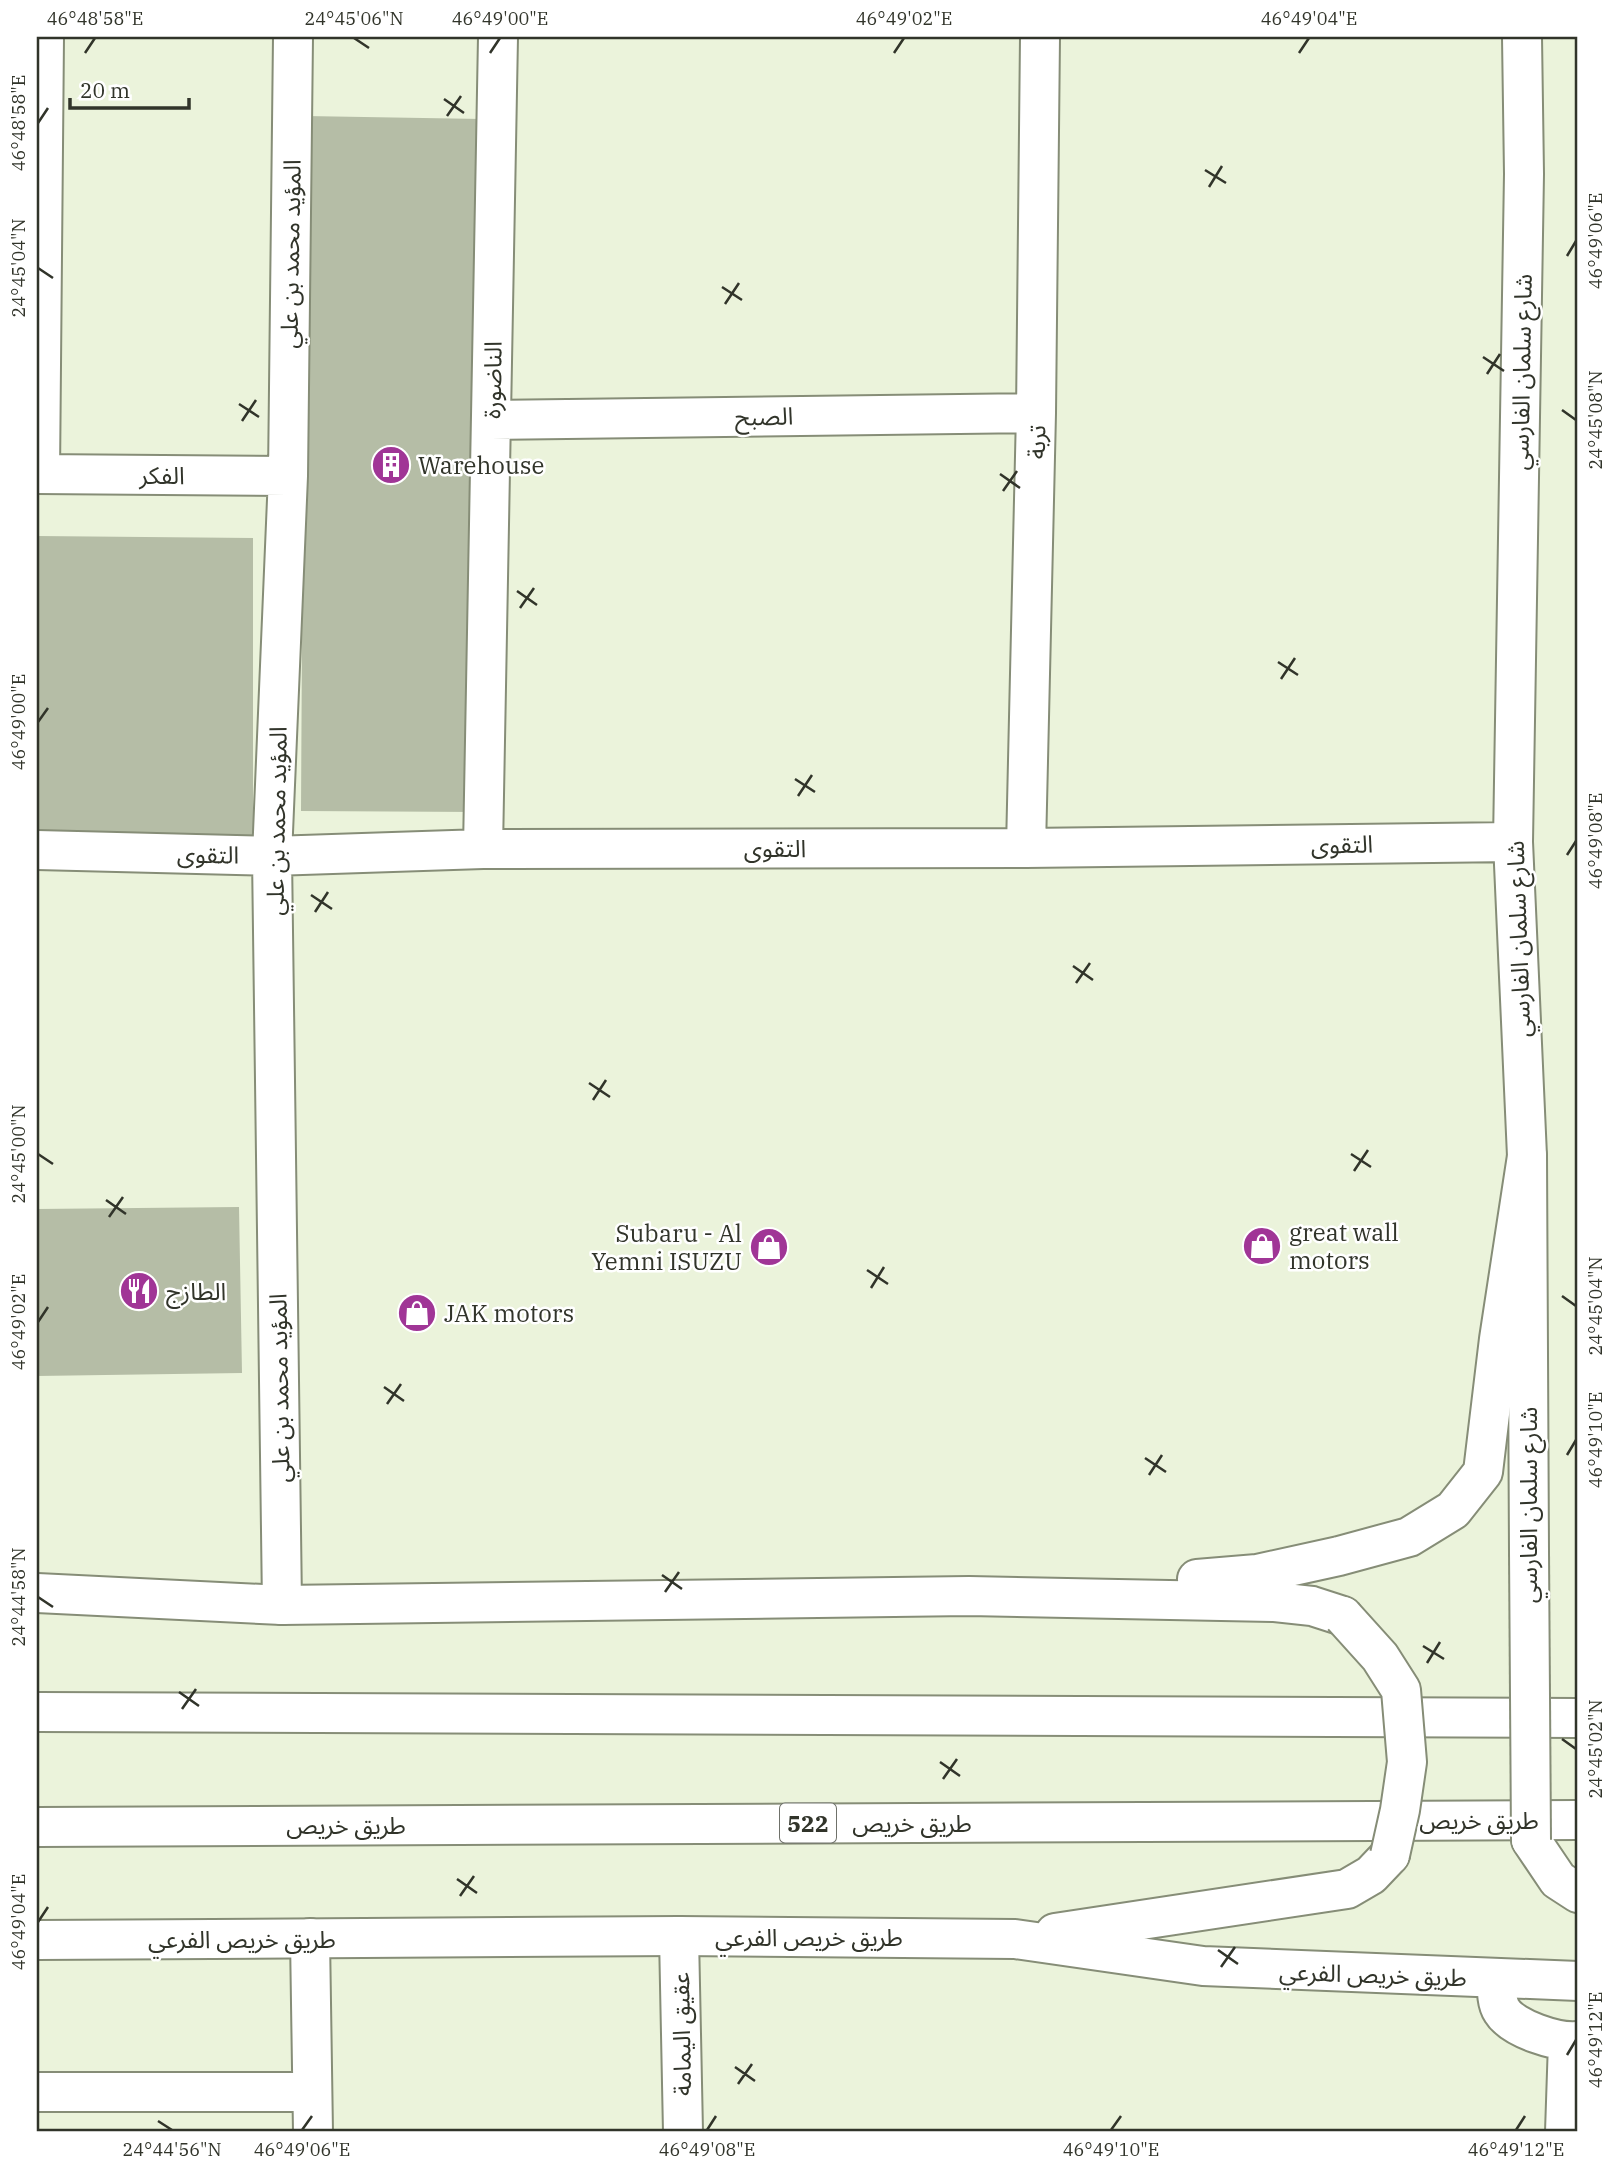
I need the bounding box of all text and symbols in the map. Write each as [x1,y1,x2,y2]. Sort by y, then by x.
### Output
text: 46°48'58"E [47,7,143,30]
text: 24°45'06"N [305,7,404,30]
text: 46°49'00"E [452,7,548,30]
text: 46°49'02"E [856,7,952,30]
text: 46°49'04"E [1261,7,1357,30]
scale bar [70,66,189,110]
text: 46°48'58"E [7,75,30,171]
text: 20 m [80,76,130,104]
street label: المؤيد محمد بن علي [272,159,311,349]
text: 46°49'06"E [1584,193,1607,289]
text: 24°45'04"N [7,219,30,318]
street label: شارع سلمان الفارسي [1503,273,1542,471]
street label: الناضورة [475,341,509,419]
text: 24°45'08"N [1584,371,1607,470]
street label: الصبح [734,399,794,435]
street label: تربة [1020,425,1052,459]
building icon: Warehouse [370,444,412,486]
place label: Warehouse [418,449,544,481]
street label: الفكر [138,459,185,491]
text: 46°49'00"E [7,674,30,770]
street label: المؤيد محمد بن علي [258,726,297,916]
text: 46°49'08"E [1584,793,1607,889]
street label: التقوى [1311,827,1373,861]
street label: التقوى [744,832,806,864]
street label: التقوى [177,837,239,871]
street label: شارع سلمان الفارسي [1499,840,1541,1038]
text: 24°45'00"N [7,1105,30,1204]
place label: great wall motors [1289,1216,1399,1276]
place label: Subaru - Al Yemni ISUZU [591,1217,742,1277]
shop icon: great wall motors [1241,1225,1283,1267]
shop icon: Subaru - Al Yemni ISUZU [748,1226,790,1268]
text: 24°45'04"N [1584,1257,1607,1356]
restaurant icon: الطازج [118,1270,160,1312]
text: 46°49'02"E [7,1274,30,1370]
place label: الطازج [166,1275,226,1309]
shop icon: JAK motors [396,1292,438,1334]
street label: المؤيد محمد بن علي [261,1293,300,1483]
place label: JAK motors [444,1297,574,1329]
text: 46°49'10"E [1584,1392,1607,1488]
street label: شارع سلمان الفارسي [1512,1407,1548,1603]
text: 24°44'58"N [7,1548,30,1647]
text: 24°45'02"N [1584,1700,1607,1799]
road number: 522 [780,1804,836,1842]
street label: طريق خريص [1419,1804,1539,1836]
street label: طريق خريص [852,1807,972,1839]
street label: طريق خريص [286,1809,406,1841]
text: 46°49'04"E [7,1874,30,1970]
street label: طريق خريص الفرعي [715,1921,903,1957]
street label: طريق خريص الفرعي [148,1923,336,1959]
street label: طريق خريص الفرعي [1278,1955,1467,1997]
street label: عقيق اليمامة [664,1972,698,2096]
text: 46°49'12"E [1584,1992,1607,2088]
text: 24°44'56"N [123,2138,222,2161]
text: 46°49'06"E [254,2138,350,2161]
text: 46°49'08"E [659,2138,755,2161]
text: 46°49'10"E [1063,2138,1159,2161]
text: 46°49'12"E [1468,2138,1564,2161]

